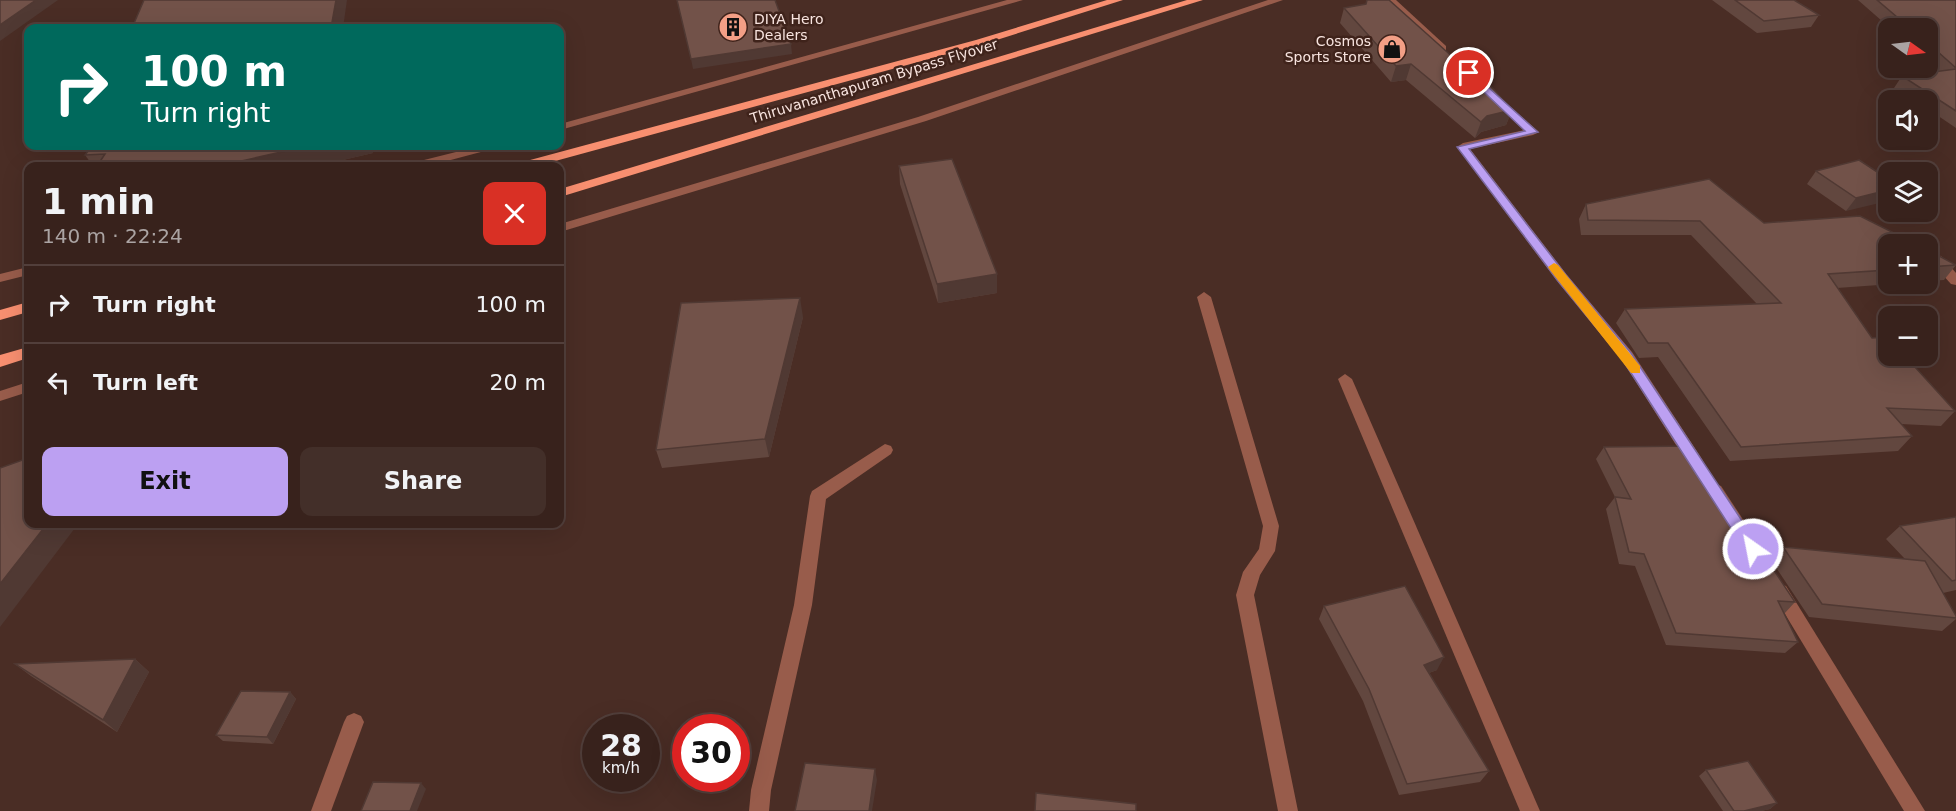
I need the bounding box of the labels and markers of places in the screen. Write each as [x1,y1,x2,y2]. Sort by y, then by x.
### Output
building icon: DIYA Hero Dealers [717,11,749,43]
place label: DIYA Hero Dealers [754,11,824,43]
place label: Cosmos Sports Store [1285,33,1371,65]
shop icon: Cosmos Sports Store [1376,33,1408,65]
pin [1443,47,1494,98]

